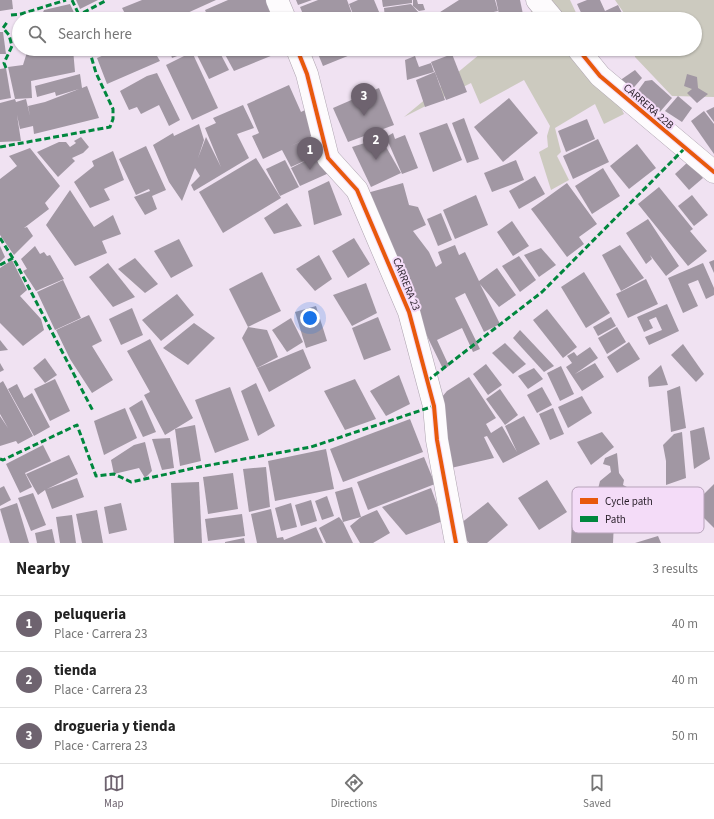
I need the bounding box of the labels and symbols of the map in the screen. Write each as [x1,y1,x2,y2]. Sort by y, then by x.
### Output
street label: CARRERA 22B [620,80,678,133]
pin: 3 [351,83,377,116]
pin: 2 [363,127,389,160]
pin: 1 [297,137,323,170]
street label: CARRERA 23 [389,255,424,313]
your location [300,308,320,328]
legend [572,487,704,533]
text: Cycle path [605,494,653,509]
text: Path [605,512,626,527]

